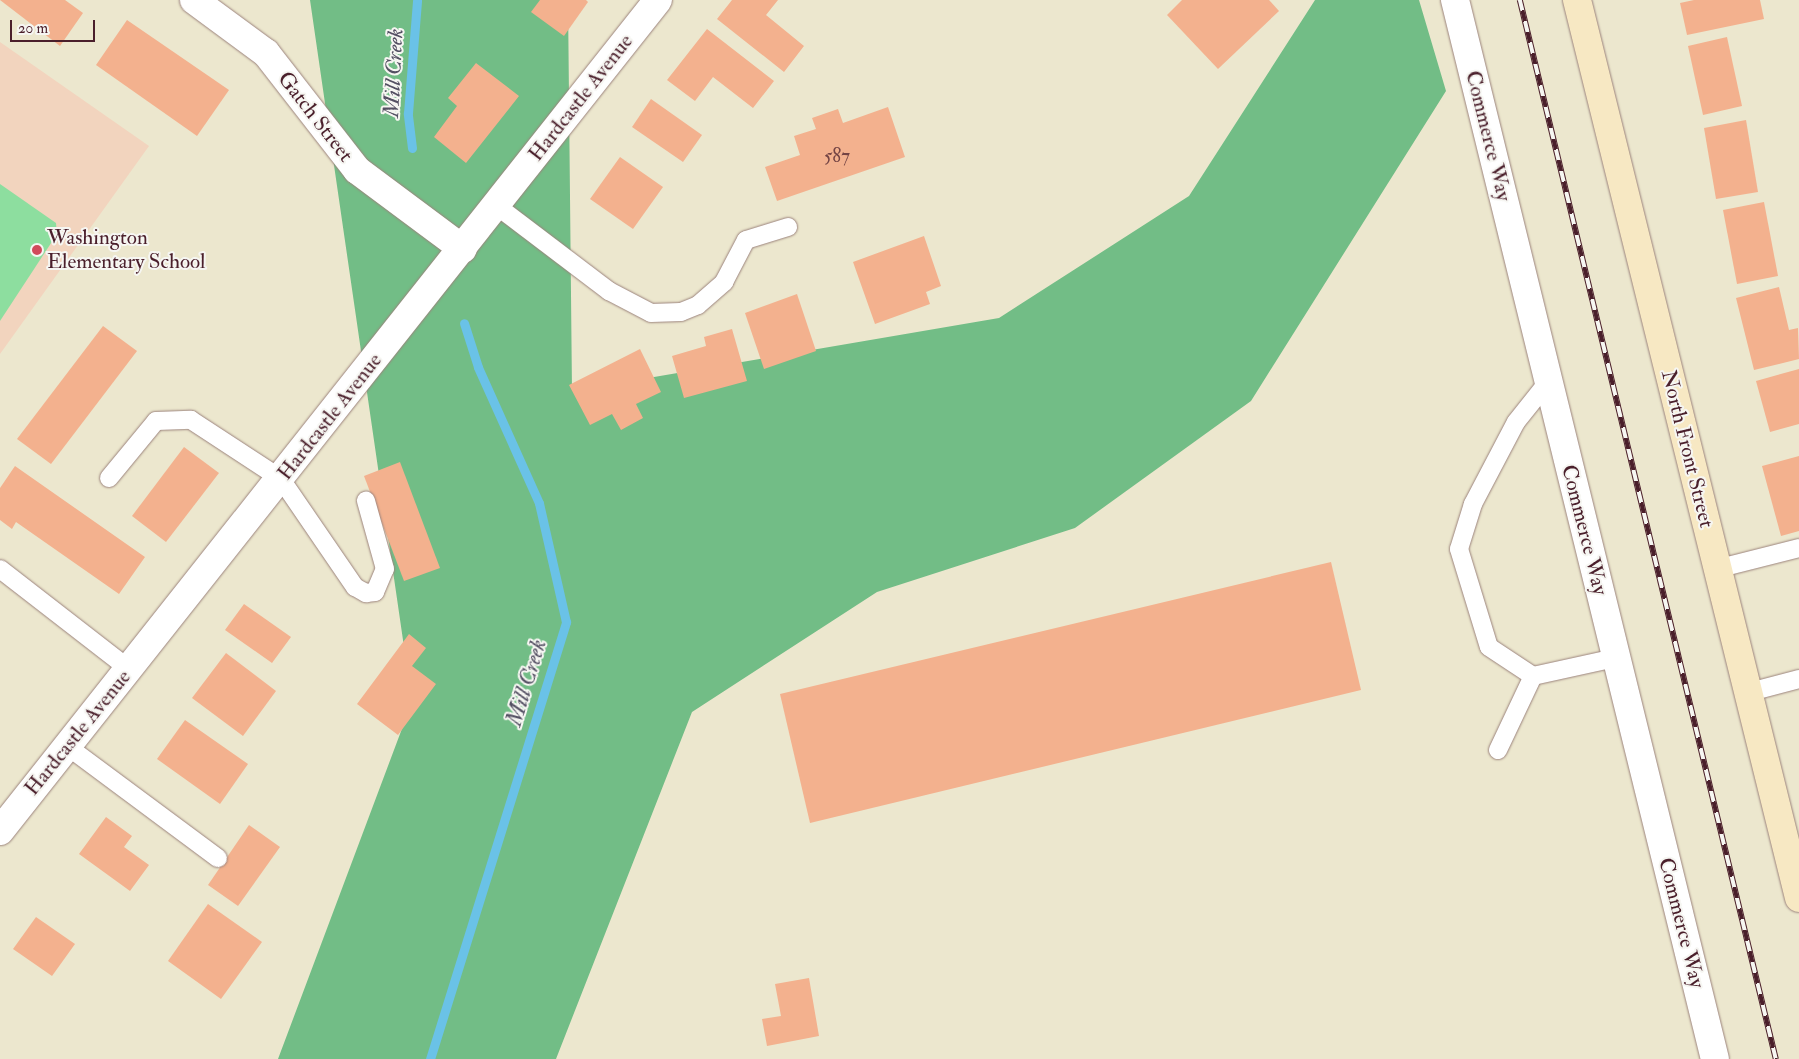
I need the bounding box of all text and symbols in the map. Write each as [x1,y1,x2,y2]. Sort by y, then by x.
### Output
scale bar [12,10,98,42]
text: 20 m [18,19,48,38]
water label: Mill Creek [378,28,410,118]
street label: Hardcastle Avenue [524,29,638,167]
street label: Gatch Street [272,67,358,167]
street label: Commerce Way [1460,68,1516,204]
house number: 587 [824,146,850,168]
place label: Washington Elementary School [47,225,205,275]
marker: Washington Elementary School [31,244,43,256]
street label: Hardcastle Avenue [273,348,387,486]
street label: North Front Street [1655,368,1719,530]
street label: Commerce Way [1556,462,1612,598]
water label: Mill Creek [501,637,553,729]
street label: Hardcastle Avenue [20,665,136,801]
street label: Commerce Way [1653,855,1709,991]

